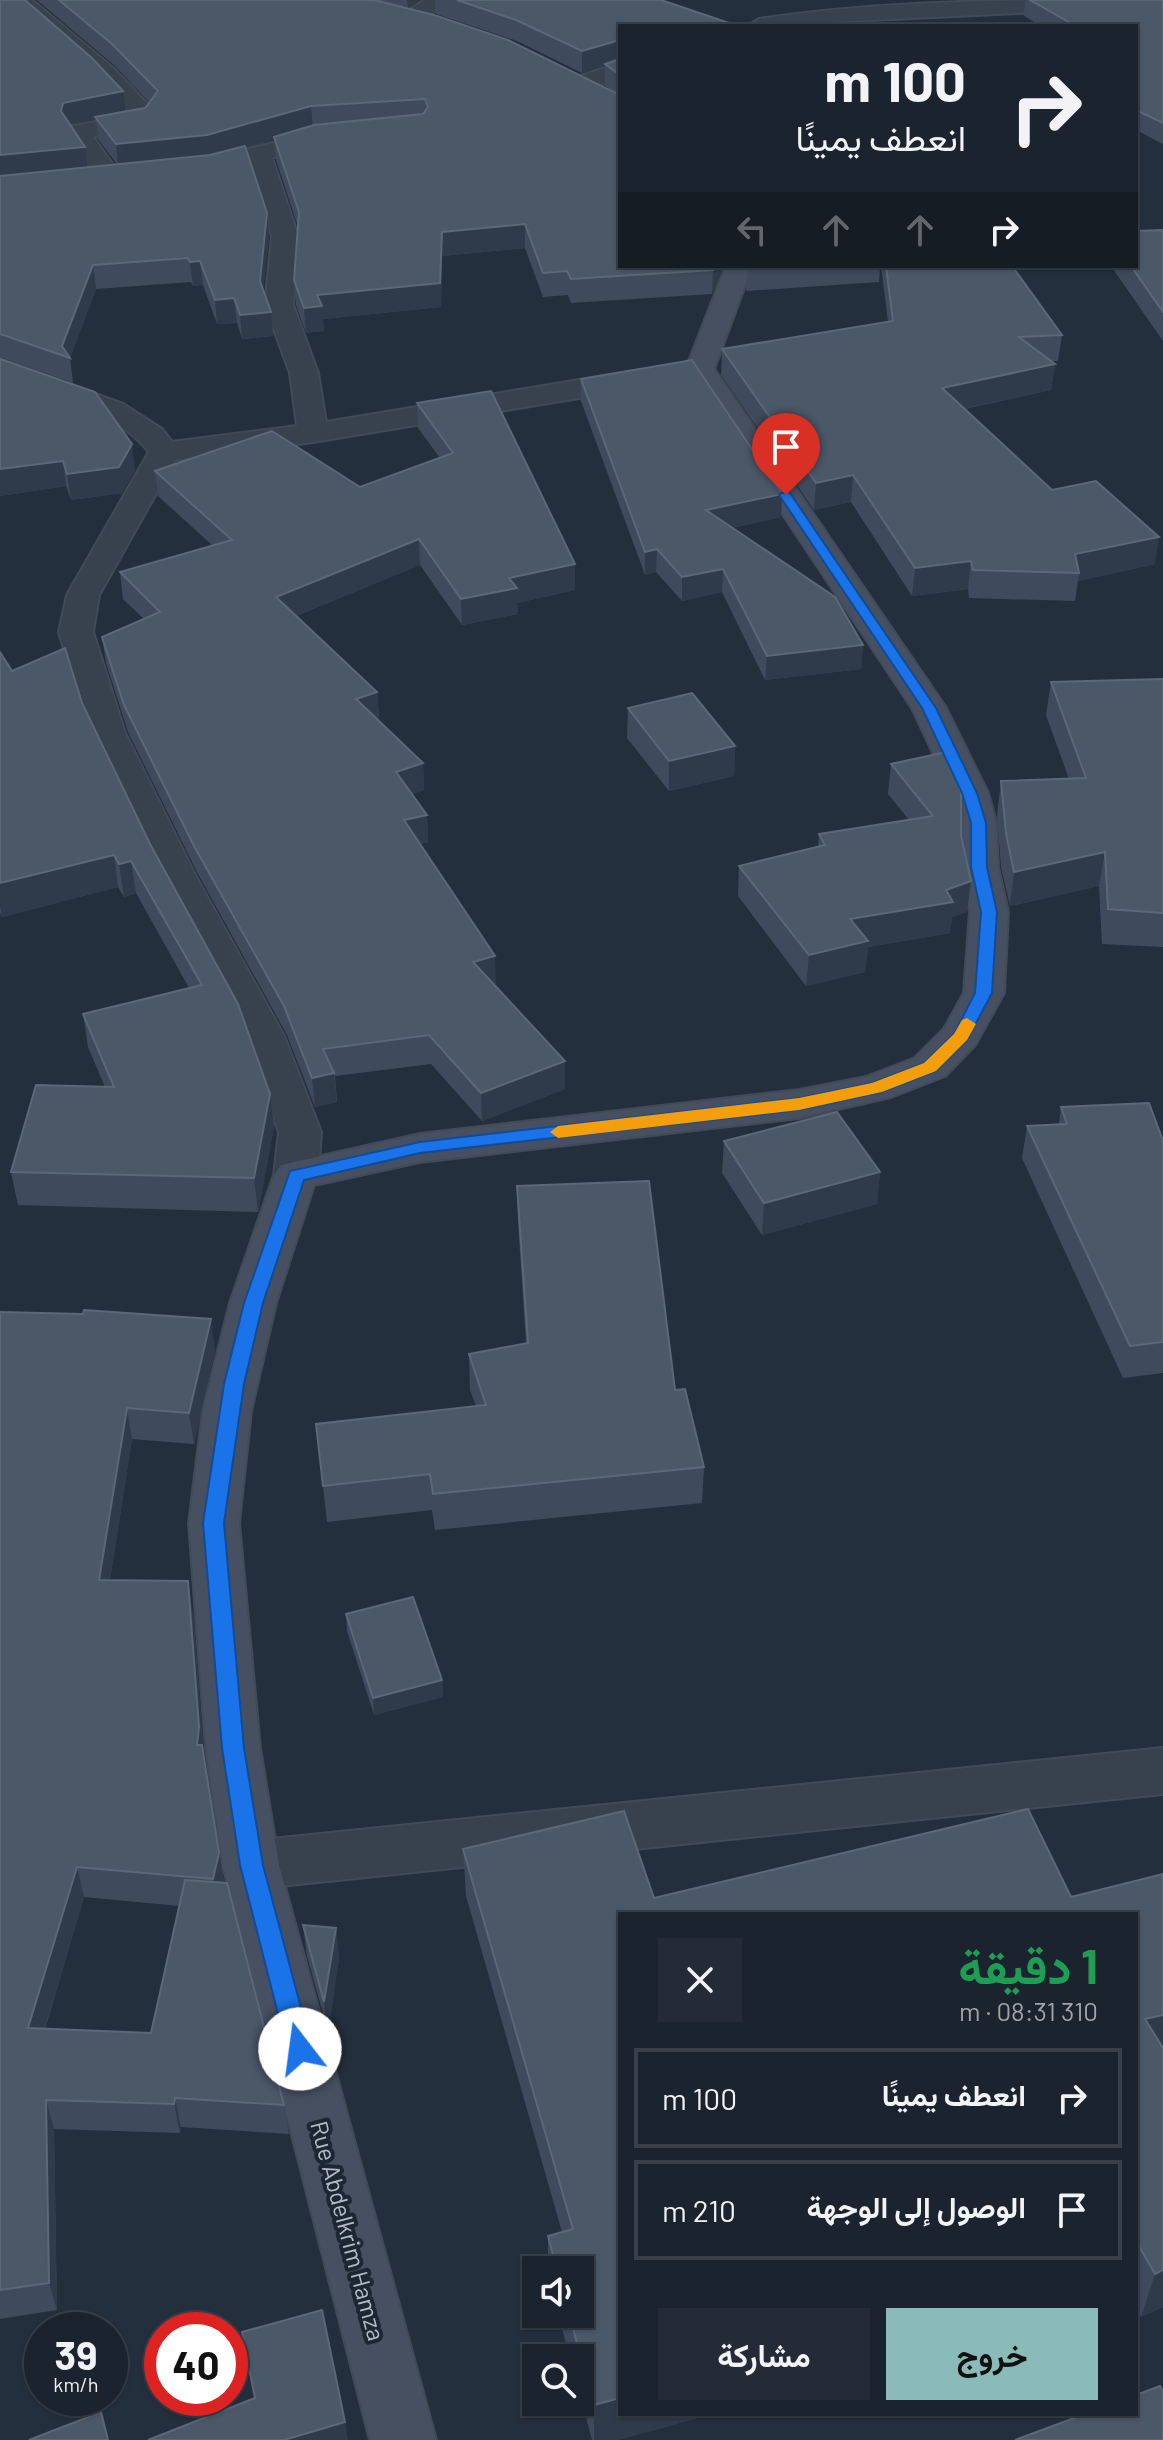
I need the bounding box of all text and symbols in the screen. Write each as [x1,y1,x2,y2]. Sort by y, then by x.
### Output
text: 100 m [824,46,966,113]
icon: right [994,56,1098,160]
text: انعطف يمينًا [795,115,966,158]
icon: left [730,208,774,252]
icon: ahead [814,208,858,252]
icon: ahead [898,208,942,252]
icon: right [982,208,1026,252]
pin [752,413,820,495]
icon: arrive [764,425,808,469]
text: 1 دقيقة [958,1936,1098,1994]
button: close [658,1938,742,2022]
text: 310 m · 08:31 [959,1995,1098,2026]
position arrow [258,2007,342,2091]
text: انعطف يمينًا [882,2076,1026,2112]
icon: right [1050,2076,1094,2120]
text: 100 m [662,2080,737,2116]
street label: Rue Abdelkrim Hamza [305,2118,392,2344]
text: الوصول إلى الوجهة [807,2188,1026,2224]
icon: arrive [1050,2188,1094,2232]
text: 210 m [662,2192,736,2228]
map controls [522,2256,594,2416]
button: sound [522,2256,594,2328]
button: مشاركة [658,2308,870,2400]
button: خروج [886,2308,1098,2400]
speed limit sign: 40 [144,2312,248,2416]
text: 39 [55,2330,97,2378]
button: search [522,2344,594,2416]
text: km/h [53,2372,99,2396]

